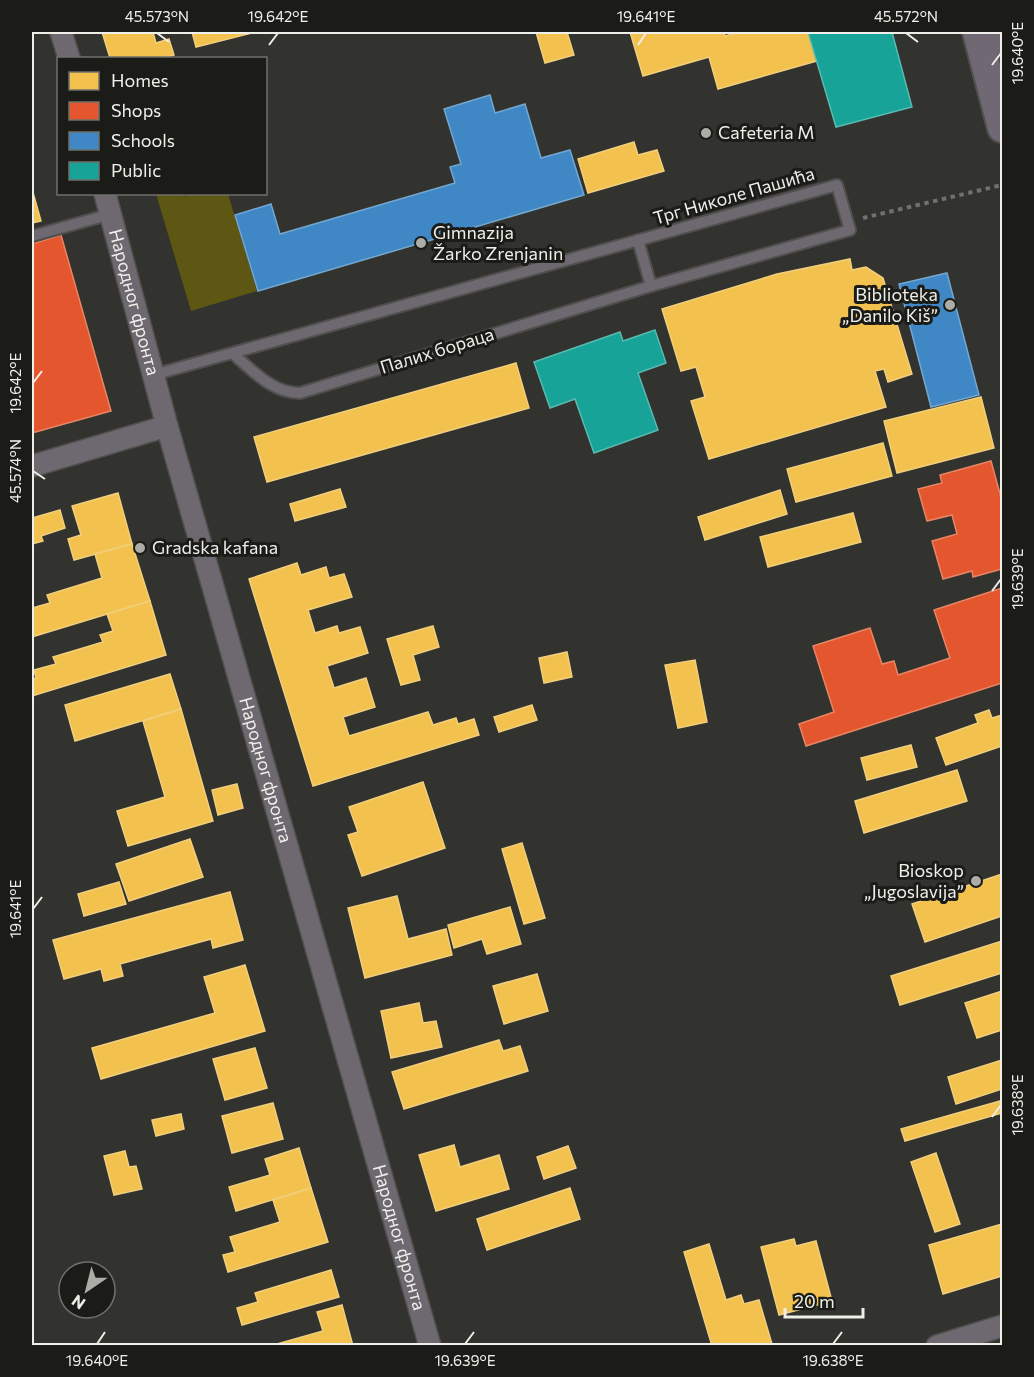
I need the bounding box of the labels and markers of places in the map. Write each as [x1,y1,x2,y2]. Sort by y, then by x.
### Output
place label: Cafeteria M [718,121,814,143]
marker: Cafeteria M [699,126,713,140]
place label: Gimnazija Žarko Zrenjanin [433,221,563,264]
marker: Gimnazija Žarko Zrenjanin [414,236,428,250]
place label: Biblioteka „Danilo Kiš” [842,283,938,326]
marker: Biblioteka „Danilo Kiš” [943,298,957,312]
place label: Gradska kafana [152,536,278,558]
marker: Gradska kafana [133,541,147,555]
place label: Bioskop „Jugoslavija” [864,859,964,902]
marker: Bioskop „Jugoslavija” [969,874,983,888]

